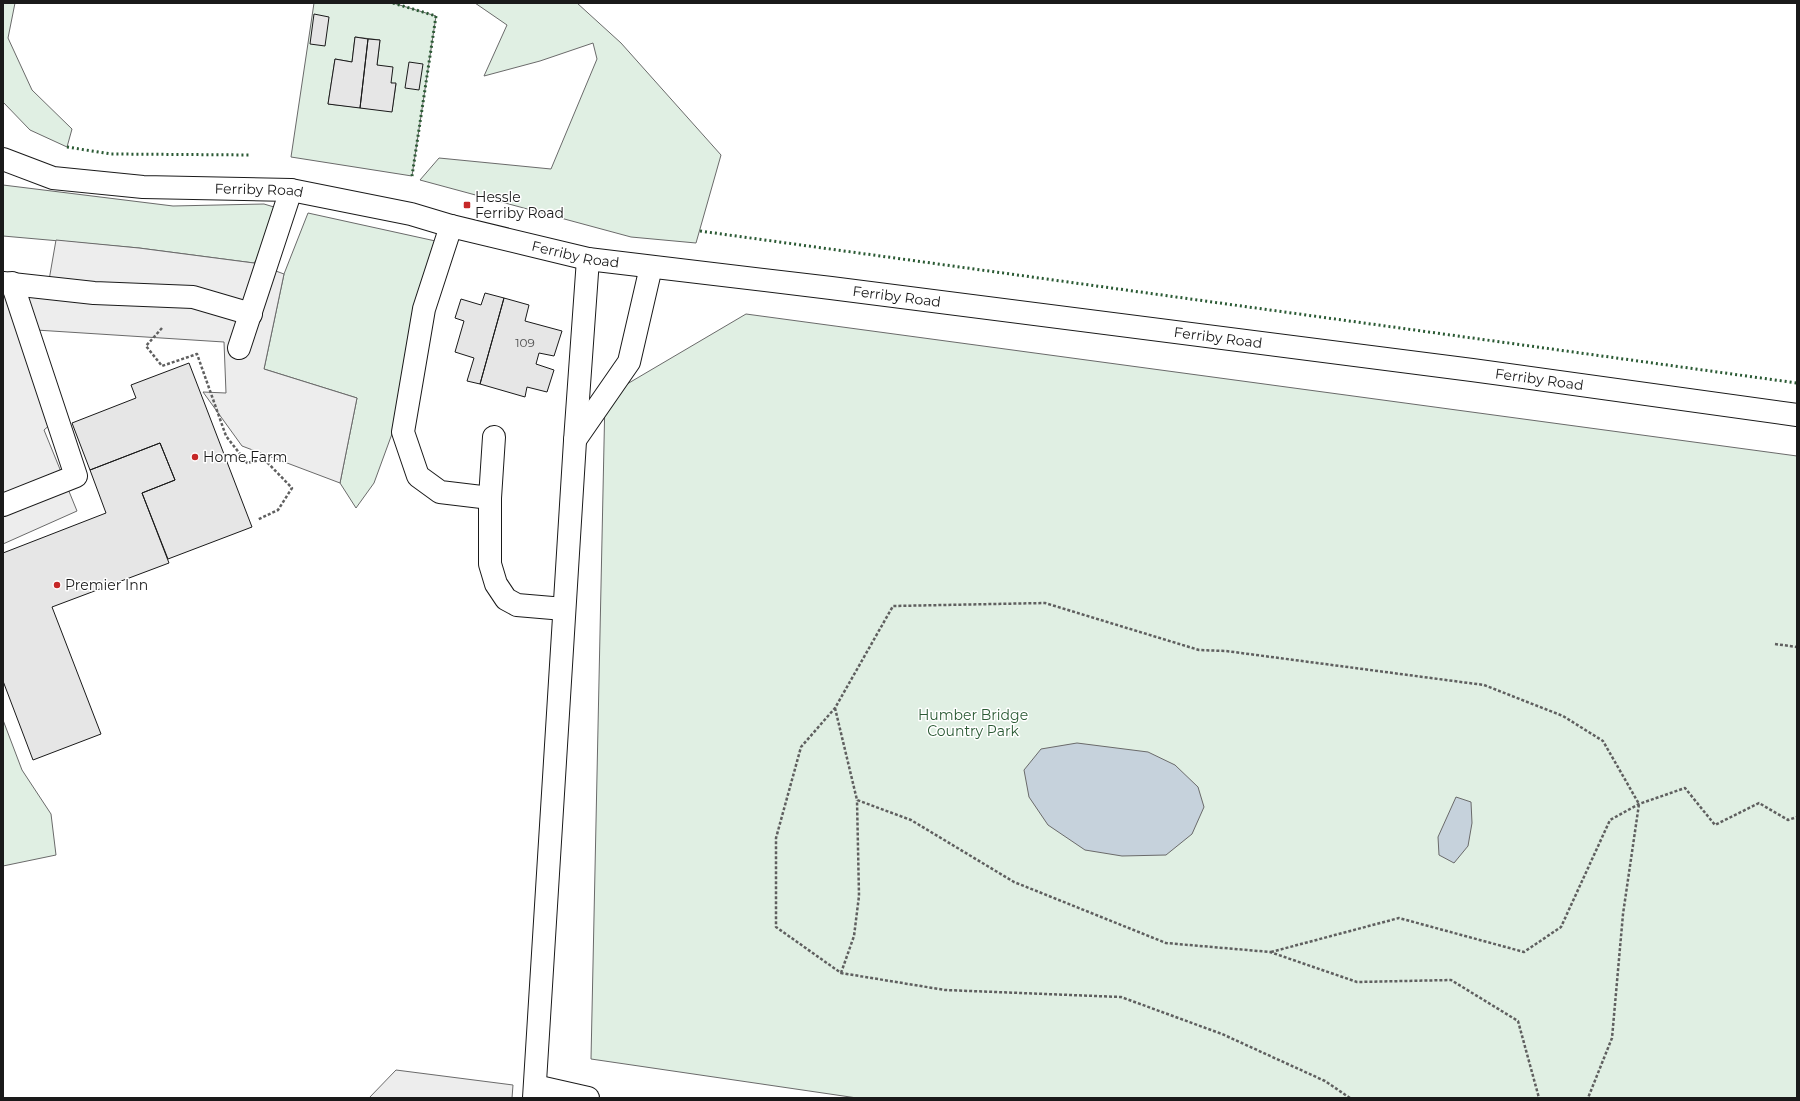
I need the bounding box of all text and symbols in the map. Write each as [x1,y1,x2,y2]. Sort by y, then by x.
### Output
street label: Ferriby Road [214,179,305,201]
place label: Hessle Ferriby Road [475,188,564,222]
marker: Hessle Ferriby Road [462,200,472,210]
street label: Ferriby Road [530,237,620,272]
street label: Ferriby Road [851,282,942,311]
street label: Ferriby Road [1173,323,1263,352]
house number: 109 [515,335,535,350]
street label: Ferriby Road [1494,364,1585,394]
place label: Home Farm [203,448,287,466]
marker: Home Farm [190,452,200,462]
place label: Premier Inn [65,576,148,594]
marker: Premier Inn [52,580,62,590]
park label: Humber Bridge Country Park [918,706,1028,740]

